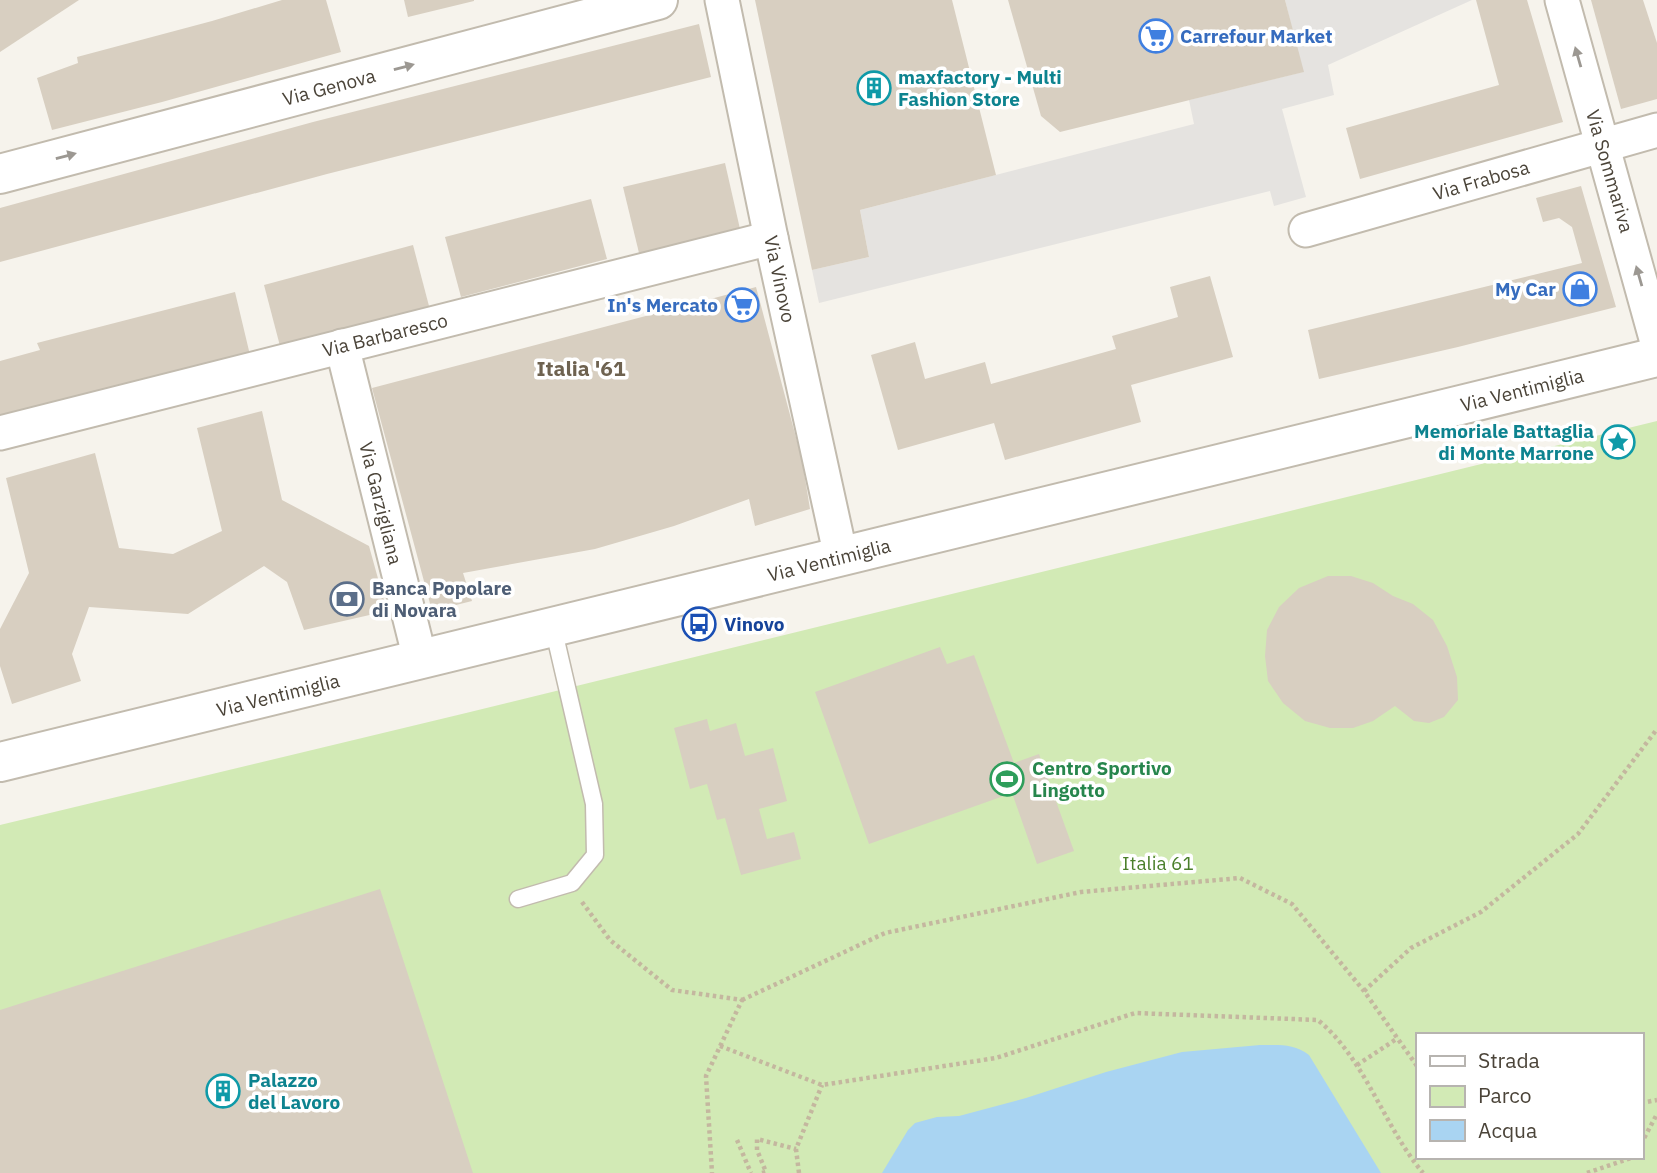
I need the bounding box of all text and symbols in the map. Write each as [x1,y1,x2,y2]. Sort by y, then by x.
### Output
supermarket icon: Carrefour Market [1137,17,1175,55]
place label: Carrefour Market [1180,24,1333,48]
one-way arrow [1572,46,1582,67]
one-way arrow [394,61,416,72]
street label: Via Genova [280,63,378,111]
place label: maxfactory - Multi Fashion Store [898,65,1062,111]
building icon: maxfactory - Multi Fashion Store [855,69,893,107]
street label: Via Sommariva [1581,107,1639,235]
one-way arrow [56,151,77,161]
street label: Via Frabosa [1430,155,1532,205]
street label: Via Vinovo [759,233,801,325]
one-way arrow [1633,265,1644,287]
shop icon: My Car [1561,270,1599,308]
place label: My Car [1495,277,1556,301]
supermarket icon: In's Mercato [723,286,761,324]
place label: In's Mercato [607,293,718,317]
street label: Via Barbaresco [320,308,450,362]
district label: Italia '61 [536,354,626,382]
street label: Via Ventimiglia [1458,363,1586,417]
place label: Memoriale Battaglia di Monte Marrone [1414,419,1594,465]
place icon: Memoriale Battaglia di Monte Marrone [1599,423,1637,461]
street label: Via Garzigliana [354,439,408,567]
street label: Via Ventimiglia [765,533,893,587]
place label: Banca Popolare di Novara [372,576,512,622]
bank icon: Banca Popolare di Novara [328,580,366,618]
bus stop icon: Vinovo [680,605,718,643]
place label: Vinovo [724,612,785,636]
street label: Via Ventimiglia [214,668,342,722]
place label: Centro Sportivo Lingotto [1032,756,1172,802]
sports icon: Centro Sportivo Lingotto [988,760,1026,798]
park label: Italia 61 [1122,851,1194,875]
legend [1416,1033,1643,1159]
text: Strada [1478,1046,1540,1074]
place label: Palazzo del Lavoro [248,1068,341,1114]
building icon: Palazzo del Lavoro [204,1072,242,1110]
text: Parco [1478,1081,1532,1109]
text: Acqua [1478,1116,1537,1144]

